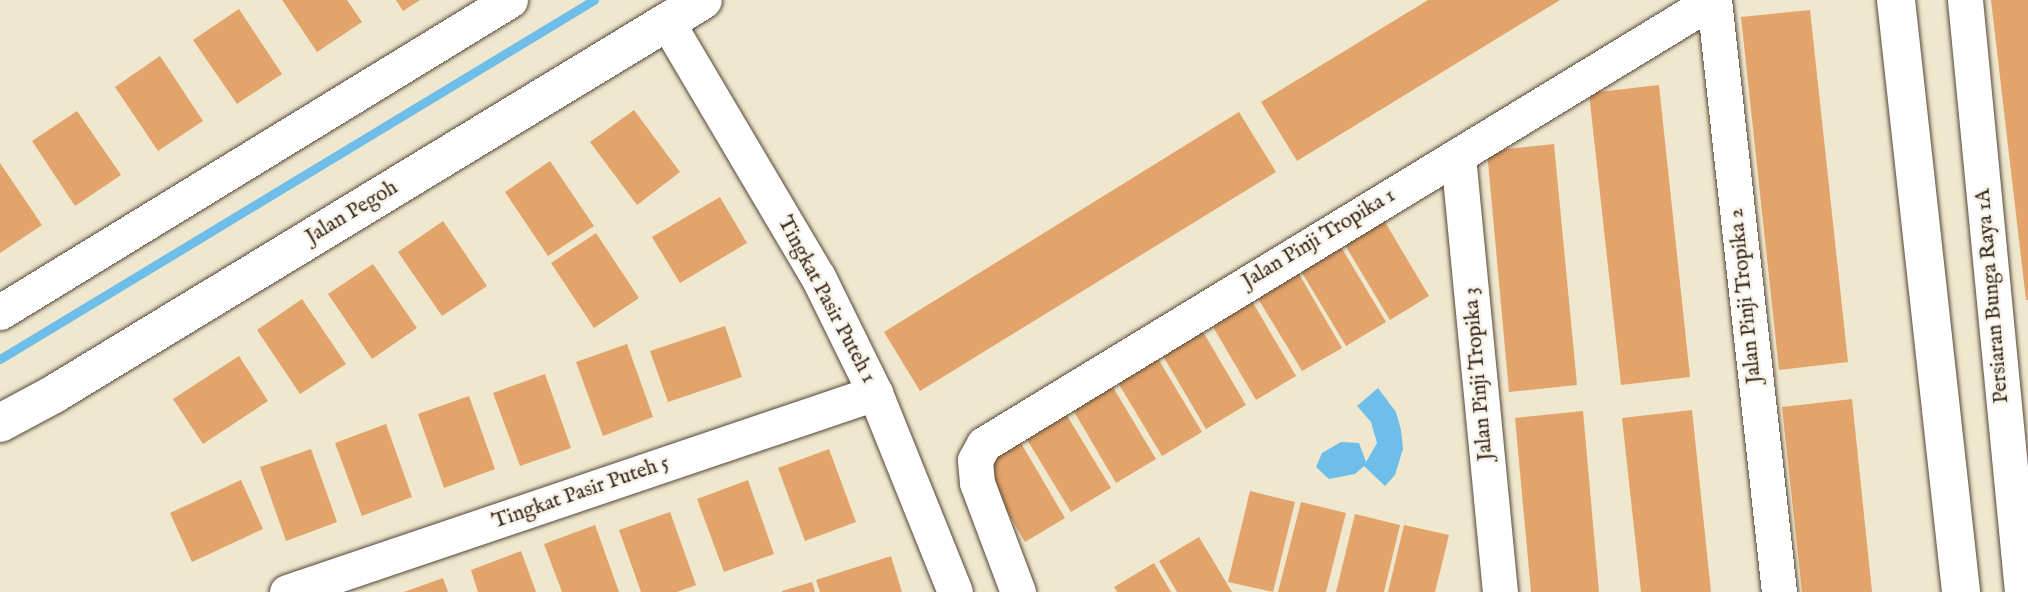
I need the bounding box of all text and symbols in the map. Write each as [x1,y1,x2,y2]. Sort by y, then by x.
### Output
street label: Jalan Pegoh [301,176,403,250]
street label: Jalan Pinji Tropika 1 [1238,183,1400,295]
street label: Persiaran Bunga Raya 1A [1971,188,2015,404]
street label: Jalan Pinji Tropika 2 [1724,207,1768,385]
street label: Tingkat Pasir Puteh 1 [771,212,881,388]
street label: Jalan Pinji Tropika 3 [1459,286,1499,462]
street label: Tingkat Pasir Puteh 5 [489,451,673,535]

